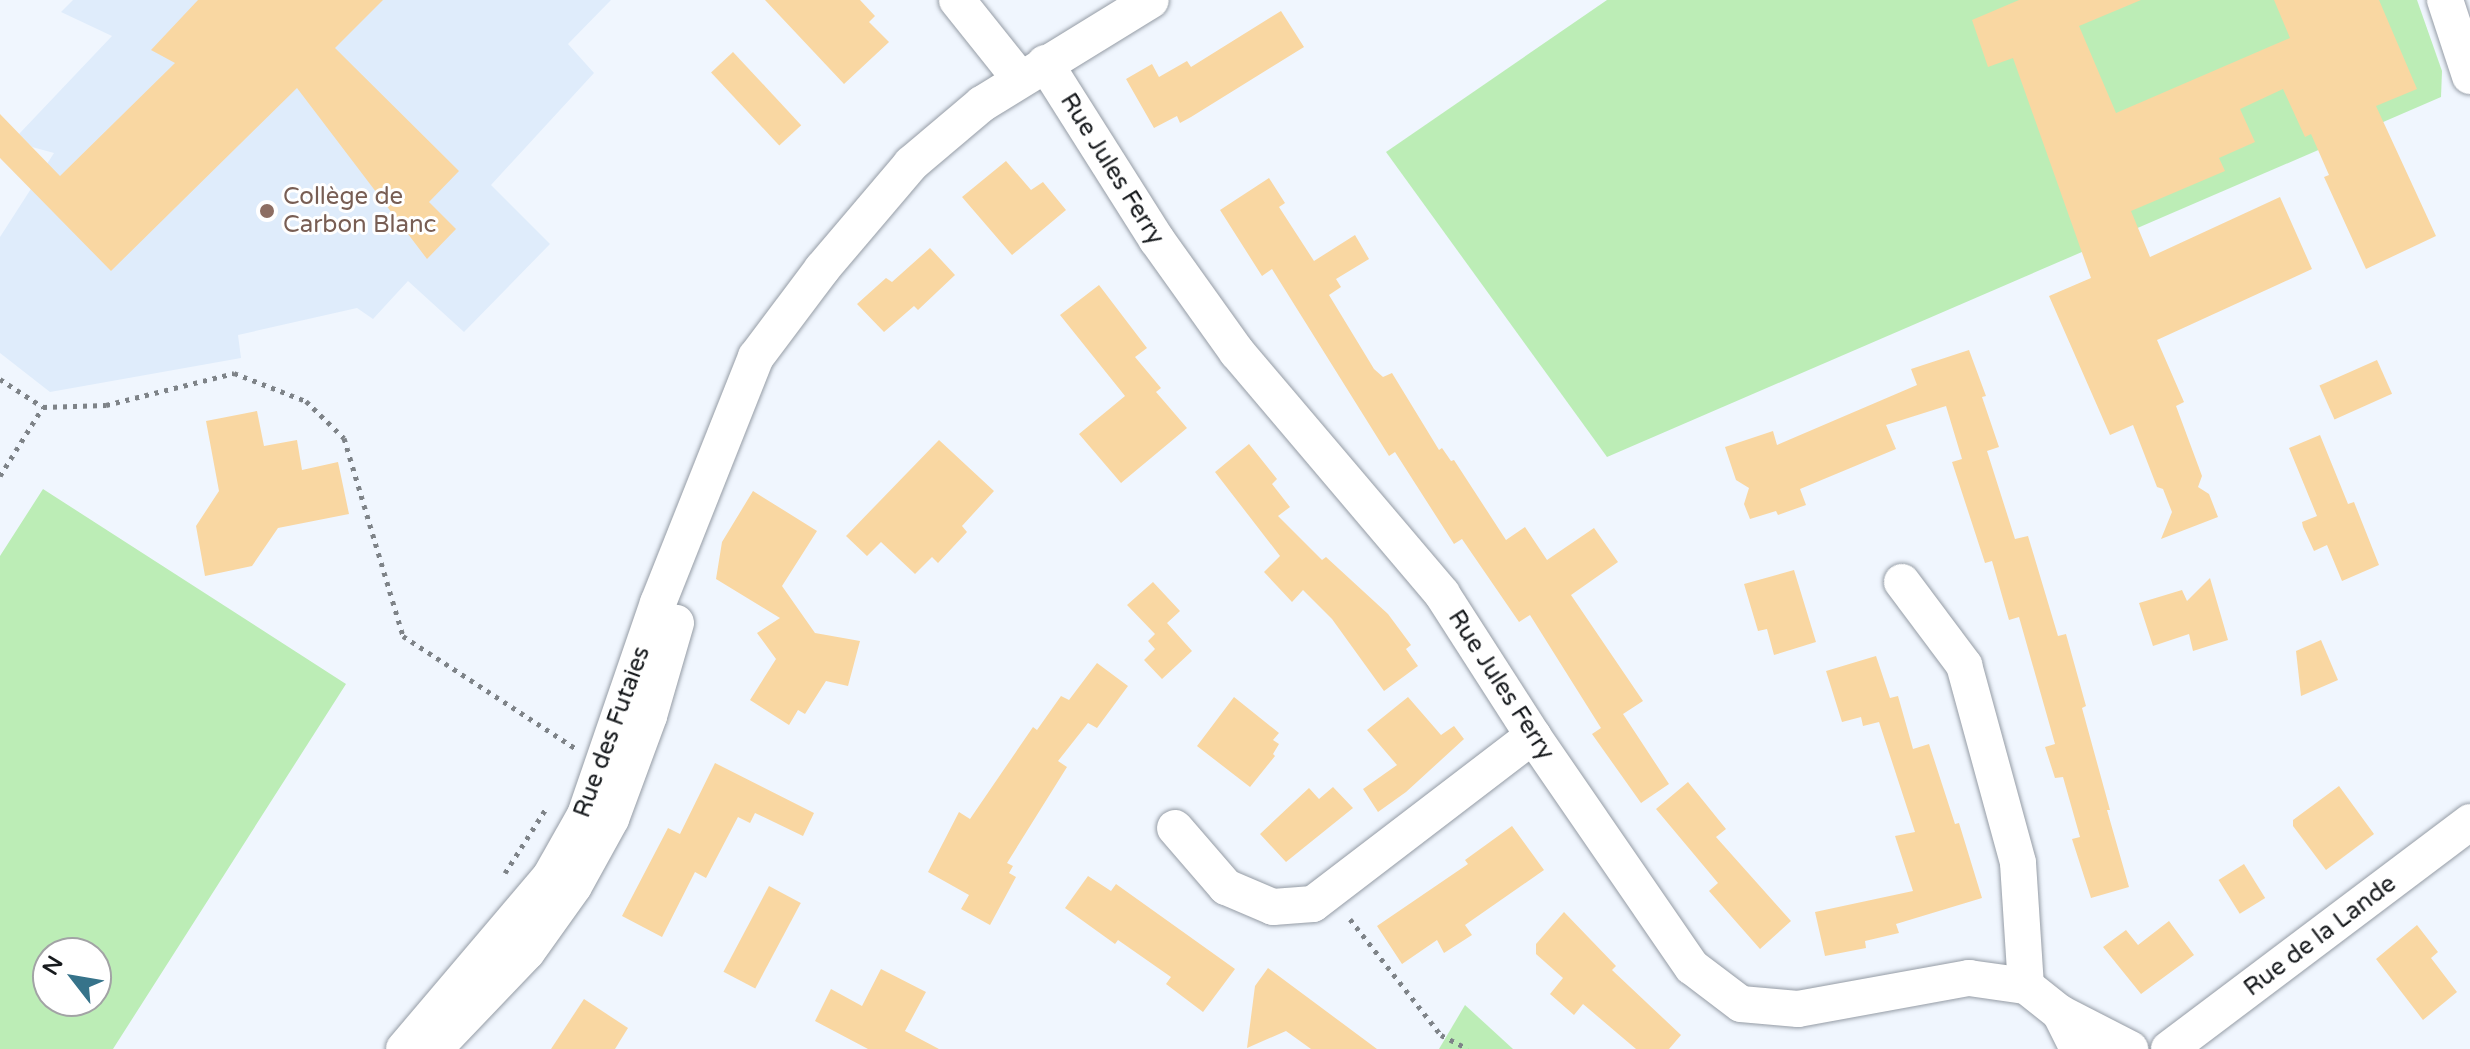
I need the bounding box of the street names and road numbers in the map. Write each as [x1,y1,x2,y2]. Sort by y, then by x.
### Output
street label: Rue Jules Ferry [1054,88,1170,250]
street label: Rue Jules Ferry [1442,605,1560,765]
street label: Rue des Futaies [568,642,656,822]
street label: Rue de la Lande [2238,869,2402,1003]

